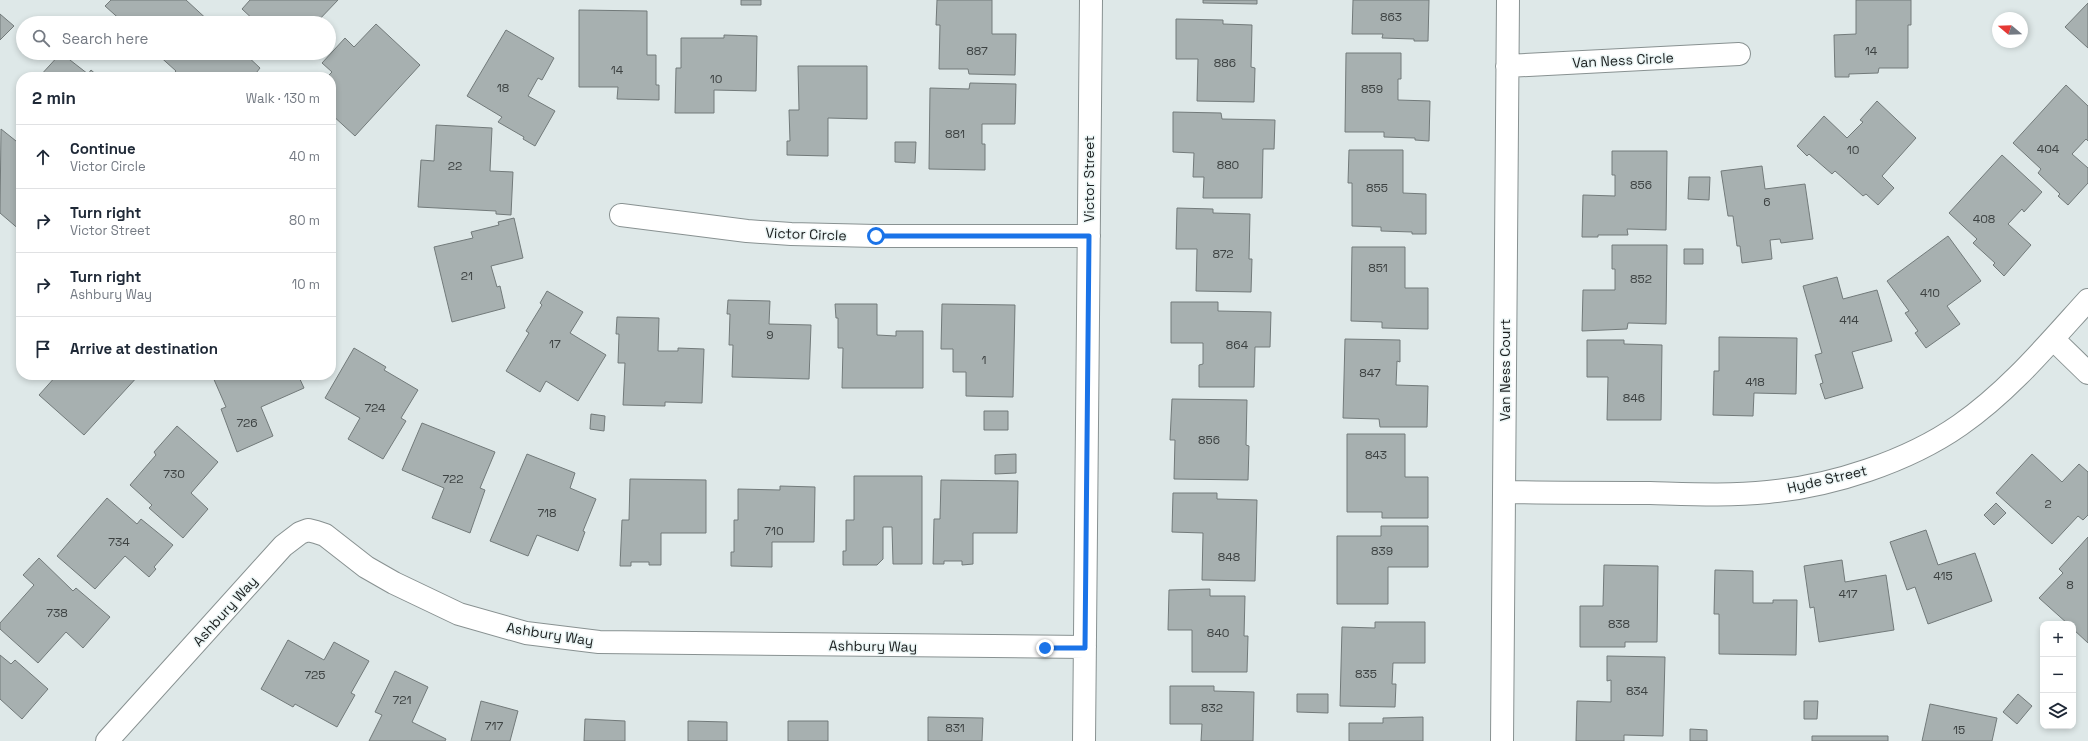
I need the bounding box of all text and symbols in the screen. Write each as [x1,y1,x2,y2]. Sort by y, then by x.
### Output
house number: 863 [1380,9,1402,25]
north arrow [1992,12,2028,48]
search box [16,16,336,60]
icon: search [30,27,52,49]
text: Search here [62,29,148,48]
house number: 887 [966,43,988,59]
house number: 14 [1865,43,1878,59]
street label: Van Ness Circle [1572,48,1674,72]
house number: 886 [1214,55,1236,71]
house number: 14 [611,62,624,78]
house number: 10 [710,71,722,87]
house number: 18 [497,80,509,96]
house number: 859 [1361,81,1383,97]
text: 2 min [32,87,76,109]
text: Walk · 130 m [246,90,320,107]
house number: 881 [945,126,965,142]
street label: Victor Street [1080,136,1098,222]
text: Continue [70,139,136,158]
house number: 404 [2037,141,2060,157]
house number: 10 [1847,142,1859,158]
icon: ahead [32,146,54,168]
text: 40 m [289,148,320,165]
house number: 880 [1217,157,1239,173]
text: Victor Circle [70,158,146,175]
house number: 22 [448,158,462,174]
house number: 856 [1630,177,1652,193]
house number: 855 [1366,180,1388,196]
house number: 6 [1763,194,1771,210]
text: Turn right [70,203,141,222]
icon: right [32,210,54,232]
house number: 408 [1973,211,1995,227]
text: 80 m [289,212,320,229]
text: Victor Street [70,222,151,239]
street label: Victor Circle [765,224,847,244]
route start [867,227,885,245]
house number: 872 [1212,246,1234,262]
house number: 851 [1368,260,1388,276]
text: Turn right [70,267,141,286]
house number: 21 [461,268,473,284]
house number: 852 [1630,271,1652,287]
icon: right [32,274,54,296]
text: 10 m [292,276,320,293]
house number: 410 [1920,285,1940,301]
text: Ashbury Way [70,286,152,303]
house number: 414 [1839,312,1859,328]
street label: Van Ness Court [1496,319,1514,421]
house number: 9 [766,327,774,343]
house number: 17 [549,336,561,352]
house number: 864 [1226,337,1249,353]
icon: arrive [32,338,54,360]
text: Arrive at destination [70,339,218,358]
house number: 1 [981,352,987,368]
house number: 847 [1359,365,1381,381]
house number: 418 [1745,374,1765,390]
house number: 846 [1623,390,1645,406]
house number: 724 [364,400,386,416]
house number: 726 [236,415,258,431]
house number: 856 [1198,432,1220,448]
house number: 843 [1365,447,1387,463]
street label: Hyde Street [1785,461,1869,497]
house number: 730 [163,466,185,482]
house number: 722 [442,471,464,487]
house number: 2 [2044,496,2052,512]
house number: 718 [537,505,557,521]
house number: 710 [764,523,784,539]
house number: 734 [108,534,130,550]
house number: 839 [1371,543,1393,559]
house number: 848 [1218,549,1240,565]
house number: 415 [1933,568,1953,584]
street label: Ashbury Way [189,572,261,650]
house number: 8 [2066,577,2074,593]
house number: 417 [1839,586,1858,602]
house number: 738 [46,605,68,621]
house number: 838 [1608,616,1630,632]
street label: Ashbury Way [505,618,595,650]
map controls [2040,621,2076,729]
button: + [2040,621,2076,657]
house number: 840 [1207,625,1229,641]
street label: Ashbury Way [829,636,917,656]
route end [1036,639,1054,657]
button: − [2040,657,2076,693]
house number: 835 [1355,666,1377,682]
house number: 725 [304,667,326,683]
house number: 834 [1626,683,1649,699]
house number: 721 [393,692,411,708]
button: layers [2040,693,2076,729]
house number: 832 [1201,700,1223,716]
house number: 717 [485,718,503,734]
house number: 831 [945,720,965,736]
house number: 15 [1953,722,1965,738]

